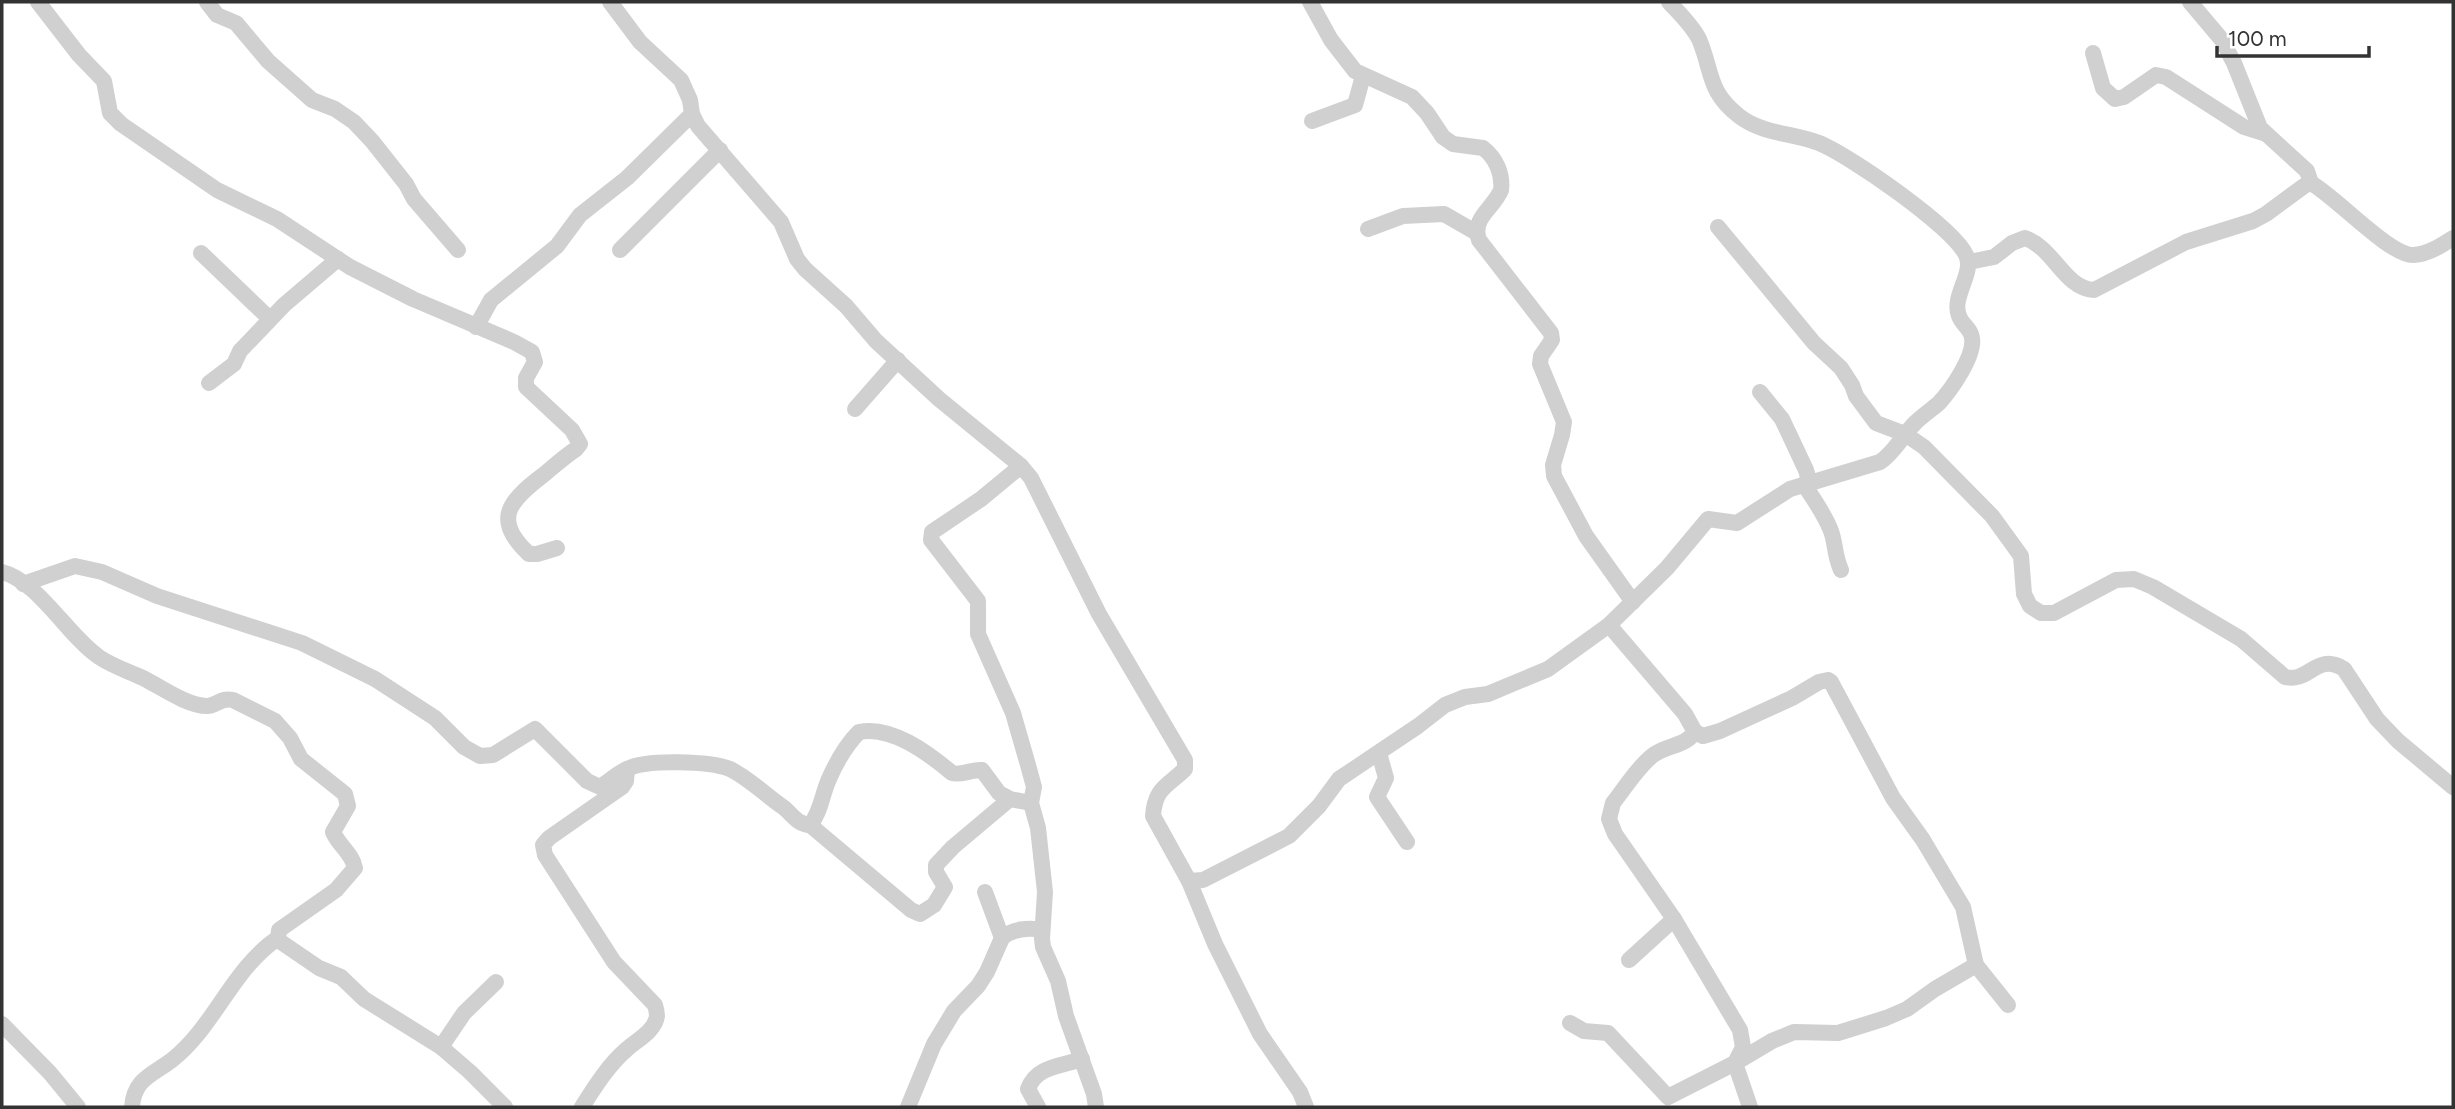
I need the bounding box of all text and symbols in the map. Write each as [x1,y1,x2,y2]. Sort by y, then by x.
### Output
scale bar [2217,14,2369,58]
text: 100 m [2228,26,2287,51]

